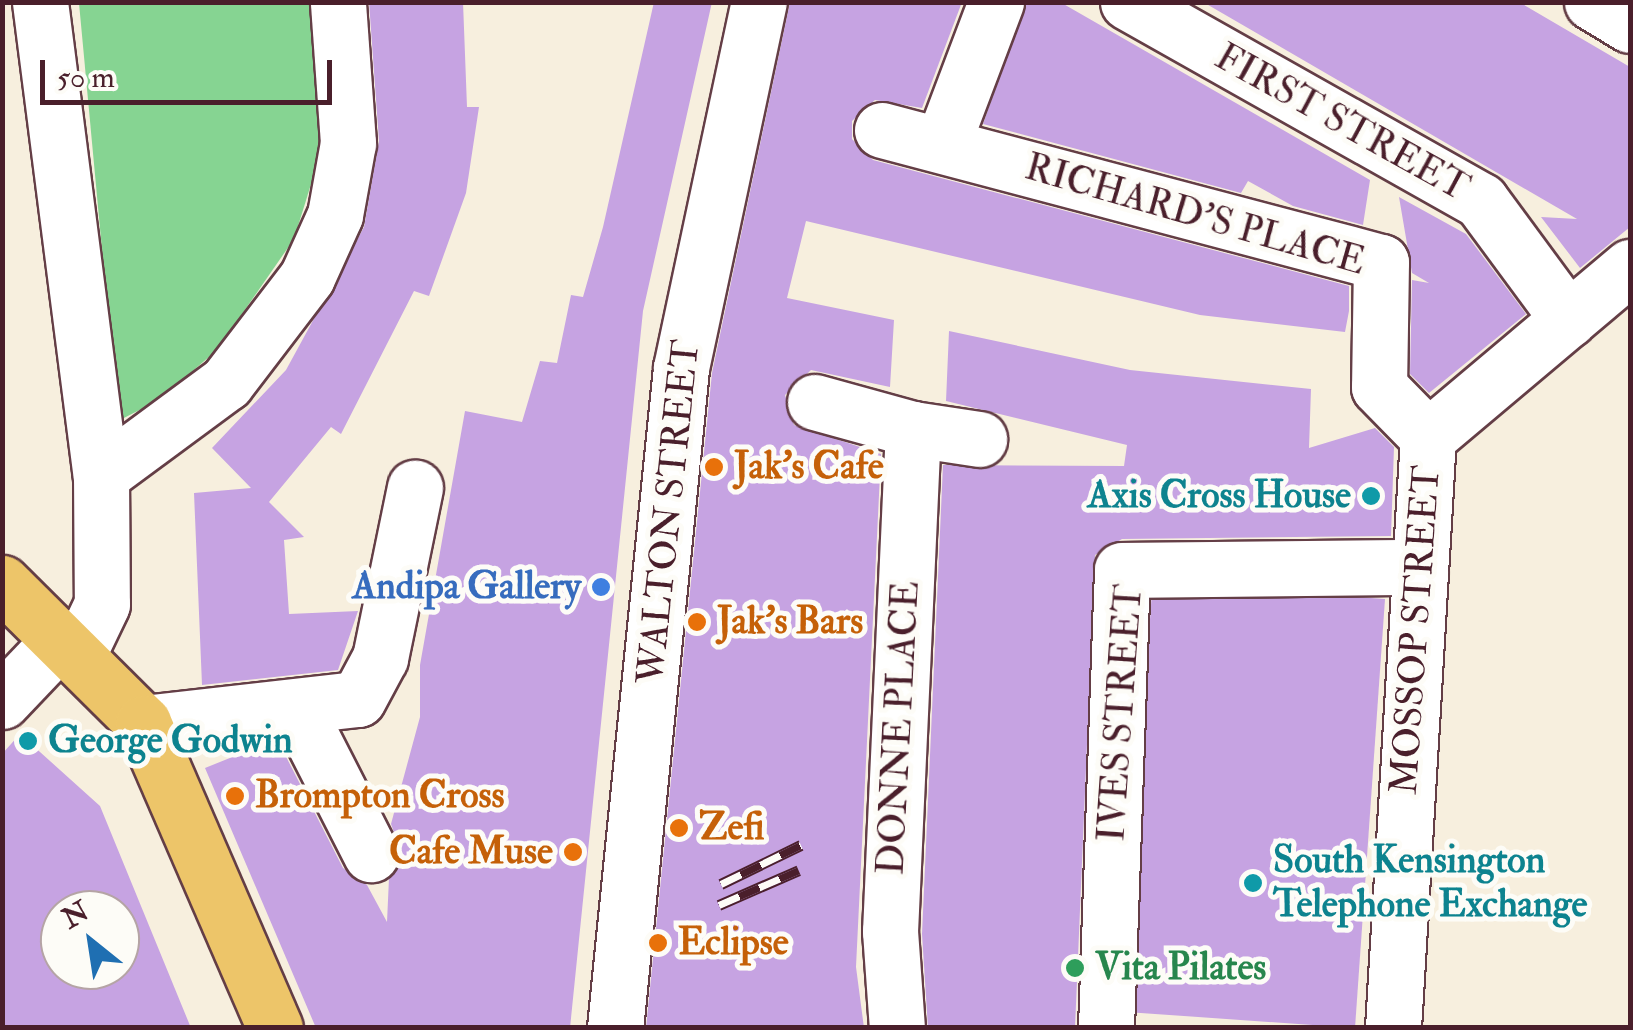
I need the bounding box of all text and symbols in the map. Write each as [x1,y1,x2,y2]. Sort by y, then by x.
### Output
street label: FIRST STREET [1207,34,1477,212]
scale bar [45,40,338,102]
text: 50 m [57,59,115,96]
street label: RICHARD'S PLACE [1020,145,1370,285]
street label: WALTON STREET [628,338,710,686]
place label: Jak's Cafe [734,444,884,490]
marker: Jak's Cafe [703,456,725,478]
street label: MOSSOP STREET [1382,464,1450,796]
place label: Axis Cross House [1088,473,1351,519]
marker: Axis Cross House [1360,485,1382,507]
place label: Andipa Gallery [352,564,581,610]
marker: Andipa Gallery [590,576,612,598]
street label: DONNE PLACE [869,580,929,876]
street label: IVES STREET [1089,583,1153,843]
place label: Jak's Bars [717,599,863,645]
marker: Jak's Bars [686,611,708,633]
place label: George Godwin [48,718,293,764]
marker: George Godwin [17,730,39,752]
place label: Brompton Cross [255,773,505,819]
marker: Brompton Cross [224,785,246,807]
place label: Zefi [699,805,764,851]
marker: Zefi [668,817,690,839]
place label: Cafe Muse [389,829,553,875]
place label: South Kensington Telephone Exchange [1273,838,1587,928]
marker: Cafe Muse [562,841,584,863]
marker: South Kensington Telephone Exchange [1242,872,1264,894]
north arrow [40,890,140,990]
text: N [56,894,95,937]
place label: Eclipse [678,920,789,966]
marker: Eclipse [647,932,669,954]
place label: Vita Pilates [1095,945,1266,991]
marker: Vita Pilates [1064,957,1086,979]

